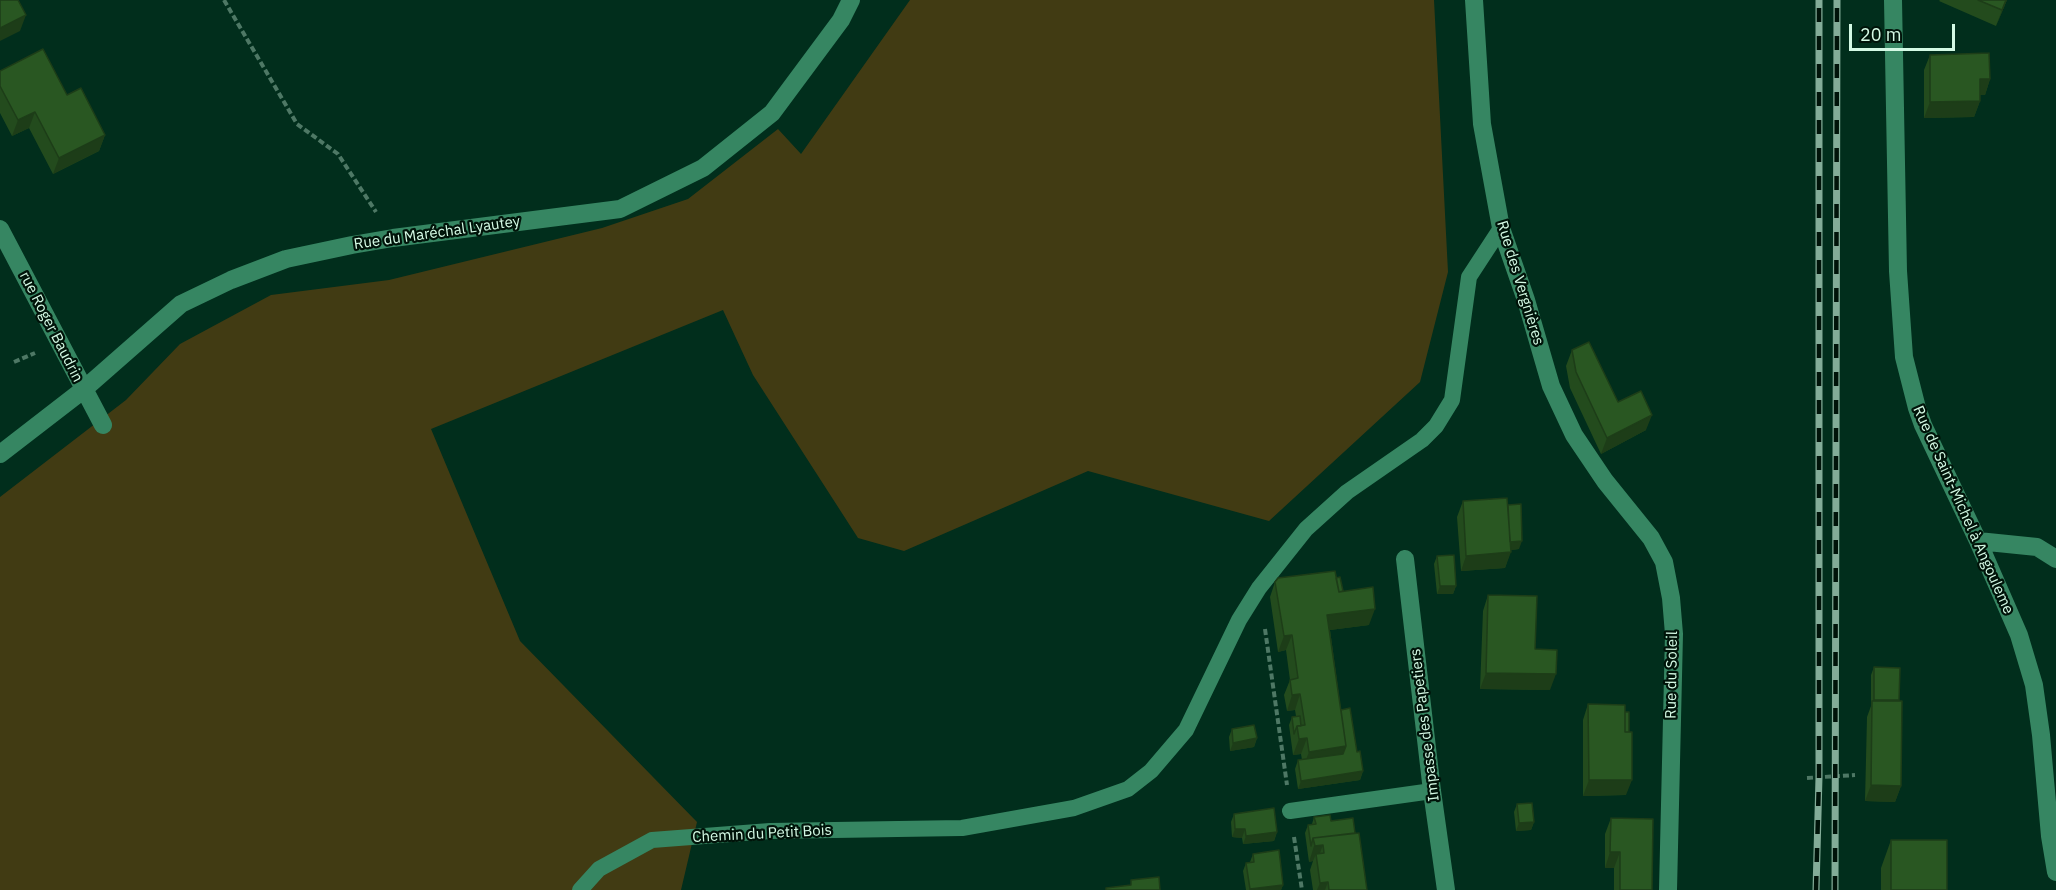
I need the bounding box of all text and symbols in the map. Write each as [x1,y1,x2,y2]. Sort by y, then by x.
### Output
scale bar [1852,12,1958,50]
text: 20 m [1860,23,1902,46]
street label: Rue du Maréchal Lyautey [353,212,521,254]
street label: Rue des Vergnières [1493,219,1547,347]
street label: rue Roger Baudrin [15,269,87,385]
street label: Rue de Saint-Michel à Angouleme [1909,403,2017,617]
street label: Rue du Soleil [1662,631,1682,719]
street label: Impasse des Papetiers [1407,648,1443,802]
street label: Chemin du Petit Bois [692,821,832,847]

